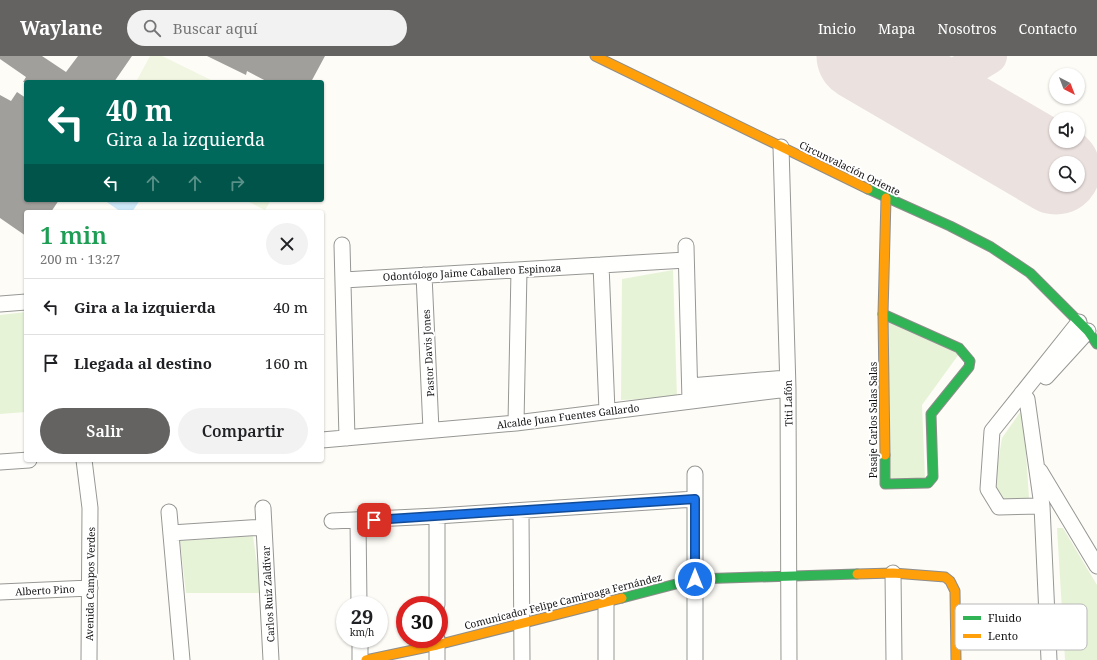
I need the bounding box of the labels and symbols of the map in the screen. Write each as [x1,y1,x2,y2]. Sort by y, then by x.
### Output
north arrow [1049,68,1085,104]
street label: Circunvalación Oriente [797,137,903,199]
street label: Odontólogo Jaime Caballero Espinoza [382,260,562,284]
street label: Pastor Davis Jones [419,308,437,397]
street label: Pasaje Carlos Salas Salas [866,361,880,478]
street label: Titi Lafón [781,379,795,426]
street label: Alcalde Juan Fuentes Gallardo [496,400,640,432]
pin [357,503,391,537]
street label: Avenida Campos Verdes [82,526,98,641]
street label: Carlos Ruiz Zaldívar [258,545,278,643]
position arrow [674,558,716,600]
street label: Comunicador Felipe Camiroaga Fernández [463,570,663,632]
street label: Alberto Pino [15,581,75,599]
speed limit sign: 30 [396,596,448,648]
legend [955,604,1087,650]
text: Fluido [988,610,1022,625]
text: Lento [988,628,1018,643]

